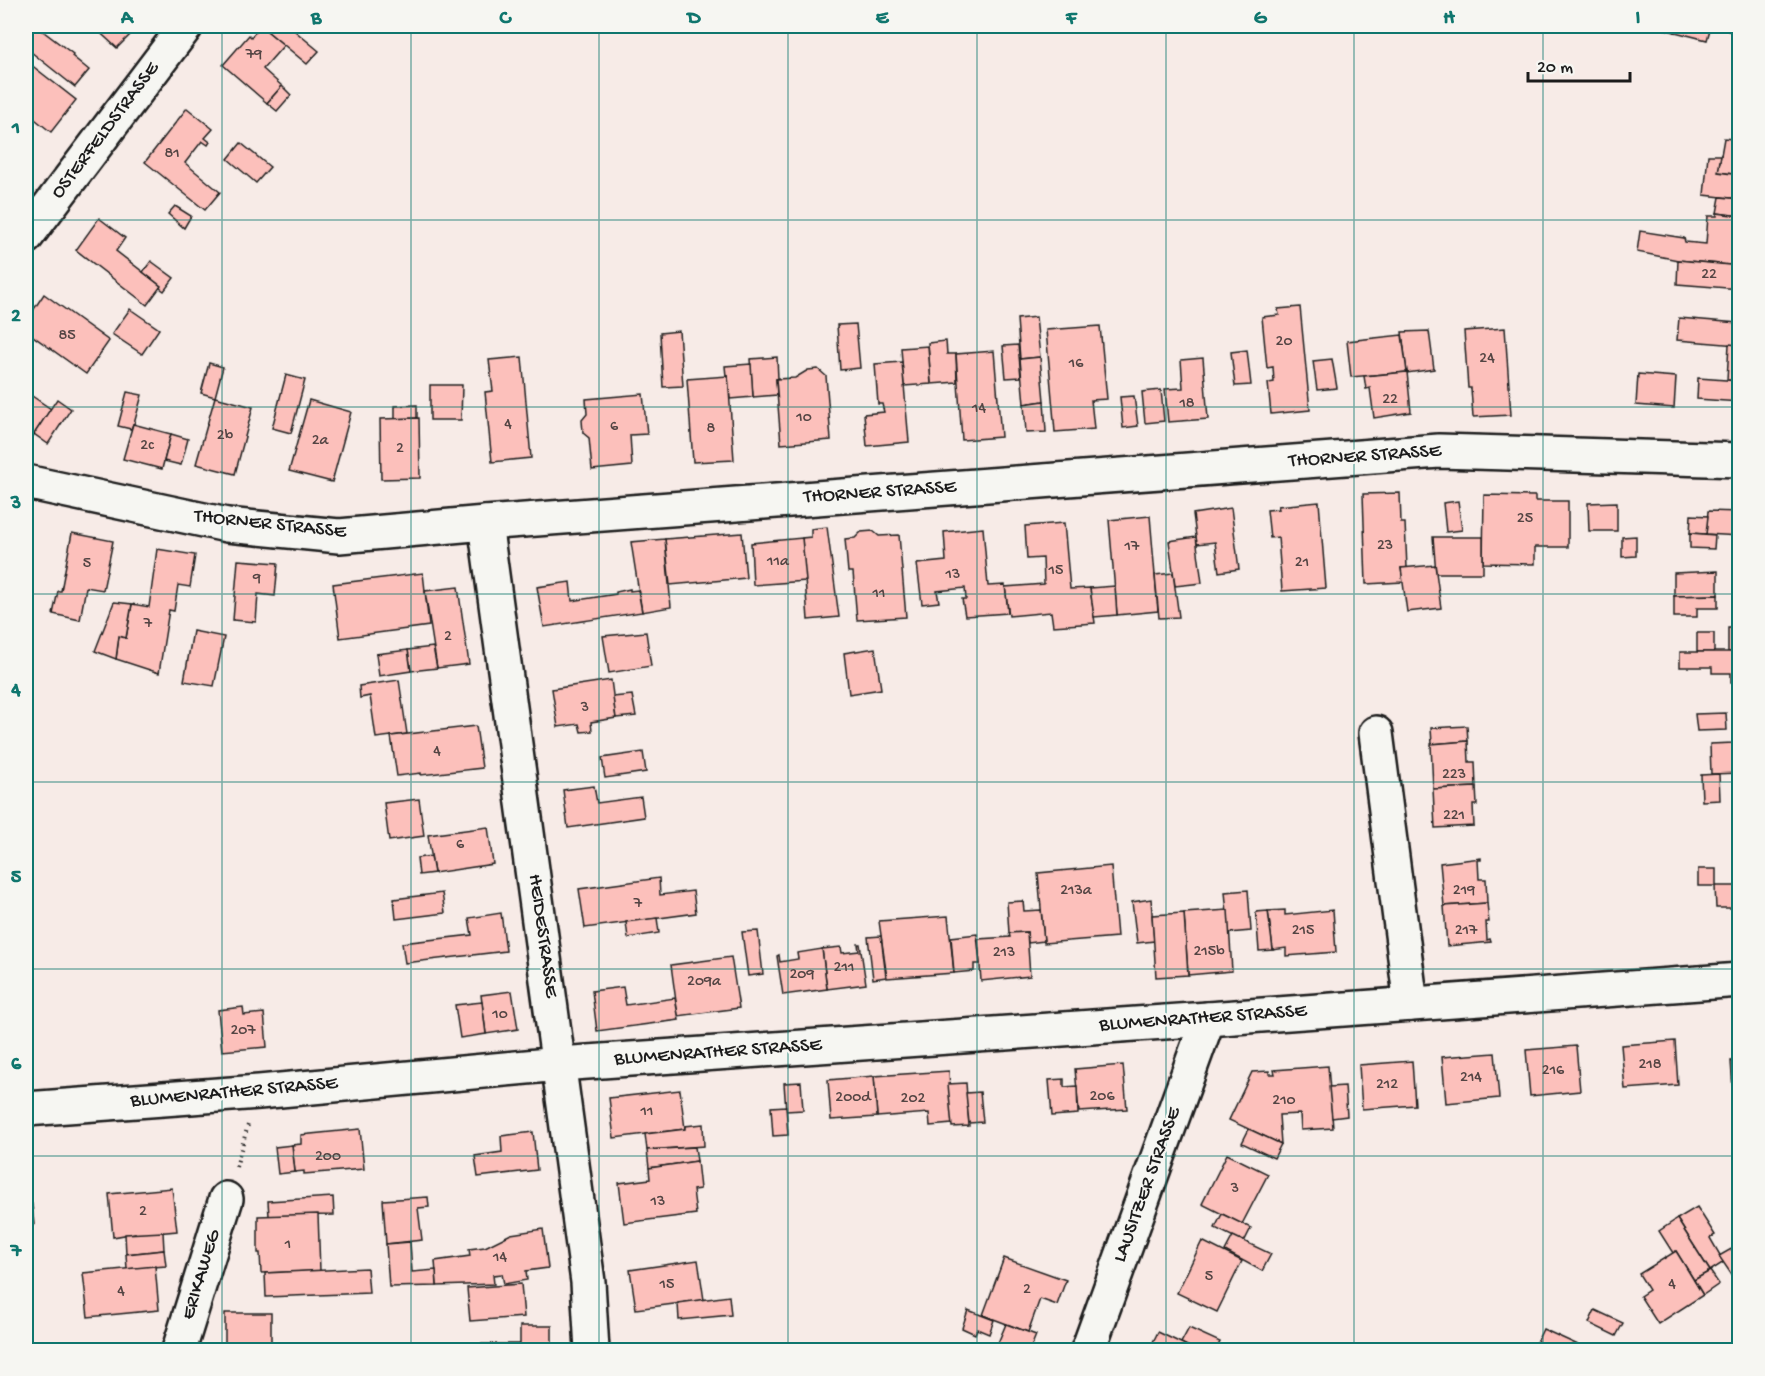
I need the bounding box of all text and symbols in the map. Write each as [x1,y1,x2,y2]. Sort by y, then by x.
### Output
text: A [120,8,135,31]
text: B [310,8,322,31]
text: C [499,8,513,31]
text: D [685,8,701,31]
text: E [876,8,890,31]
text: F [1065,8,1078,31]
text: G [1254,8,1268,31]
text: H [1443,8,1455,31]
text: I [1636,8,1641,31]
scale bar [1528,45,1630,83]
house number: 79 [245,46,262,65]
street label: OSTERFELDSTRASSE [47,57,166,204]
text: 20 m [1537,58,1573,79]
text: 1 [11,118,20,141]
house number: 81 [164,145,180,164]
house number: 22 [1701,266,1717,285]
text: 2 [11,306,21,329]
house number: 85 [58,327,76,346]
house number: 20 [1276,333,1292,352]
house number: 24 [1479,350,1495,369]
house number: 16 [1068,355,1084,374]
house number: 22 [1382,391,1398,410]
house number: 18 [1178,395,1195,414]
house number: 14 [971,400,986,419]
house number: 10 [795,409,812,428]
house number: 4 [504,416,512,435]
house number: 6 [610,418,619,437]
house number: 8 [707,420,716,439]
house number: 2b [217,427,234,446]
house number: 2a [312,432,329,451]
house number: 2c [140,437,154,456]
house number: 2 [396,440,404,459]
street label: THORNER STRASSE [1287,440,1443,474]
street label: THORNER STRASSE [802,476,958,510]
text: 3 [10,493,21,516]
street label: THORNER STRASSE [192,505,349,545]
house number: 25 [1517,510,1533,529]
house number: 23 [1377,537,1393,556]
house number: 17 [1124,538,1140,557]
house number: 11a [766,553,790,572]
house number: 21 [1295,554,1309,573]
house number: 5 [83,555,91,574]
house number: 15 [1048,562,1063,581]
house number: 13 [945,566,960,585]
house number: 9 [252,570,261,589]
house number: 11 [872,585,885,604]
house number: 7 [143,615,153,634]
house number: 2 [444,628,452,647]
text: 4 [10,680,21,703]
house number: 3 [580,699,589,718]
house number: 4 [433,743,441,762]
house number: 223 [1442,766,1466,785]
house number: 221 [1443,807,1465,826]
house number: 6 [456,836,465,855]
text: 5 [11,867,22,890]
street label: HEIDESTRASSE [522,873,562,1001]
house number: 213a [1060,882,1093,901]
house number: 219 [1453,882,1475,901]
house number: 7 [633,895,643,914]
house number: 215 [1292,922,1314,941]
house number: 217 [1455,922,1478,941]
house number: 215b [1193,943,1225,962]
house number: 213 [993,944,1015,963]
house number: 211 [834,959,854,978]
house number: 209 [790,966,814,985]
house number: 209a [687,973,722,992]
street label: BLUMENRATHER STRASSE [1098,1000,1309,1038]
house number: 10 [491,1006,508,1025]
house number: 207 [230,1022,256,1041]
street label: BLUMENRATHER STRASSE [613,1034,824,1072]
text: 6 [11,1054,22,1077]
house number: 218 [1638,1056,1662,1075]
house number: 216 [1542,1062,1565,1081]
house number: 214 [1460,1069,1482,1088]
street label: BLUMENRATHER STRASSE [128,1072,340,1114]
house number: 212 [1376,1076,1398,1095]
house number: 206 [1089,1088,1115,1107]
house number: 200d [835,1089,872,1108]
house number: 202 [901,1090,926,1109]
house number: 210 [1272,1092,1296,1111]
house number: 11 [640,1103,653,1122]
street label: LAUSITZER STRASSE [1109,1103,1187,1266]
house number: 200 [315,1148,341,1167]
house number: 3 [1230,1180,1239,1199]
house number: 13 [650,1193,665,1212]
house number: 2 [139,1203,147,1222]
street label: ERIKAWEG [177,1226,227,1323]
house number: 1 [284,1236,291,1255]
text: 7 [10,1241,23,1264]
house number: 14 [492,1249,507,1268]
house number: 5 [1205,1268,1213,1287]
house number: 15 [659,1276,674,1295]
house number: 4 [1668,1276,1676,1295]
house number: 2 [1023,1281,1031,1300]
house number: 4 [117,1283,125,1302]

